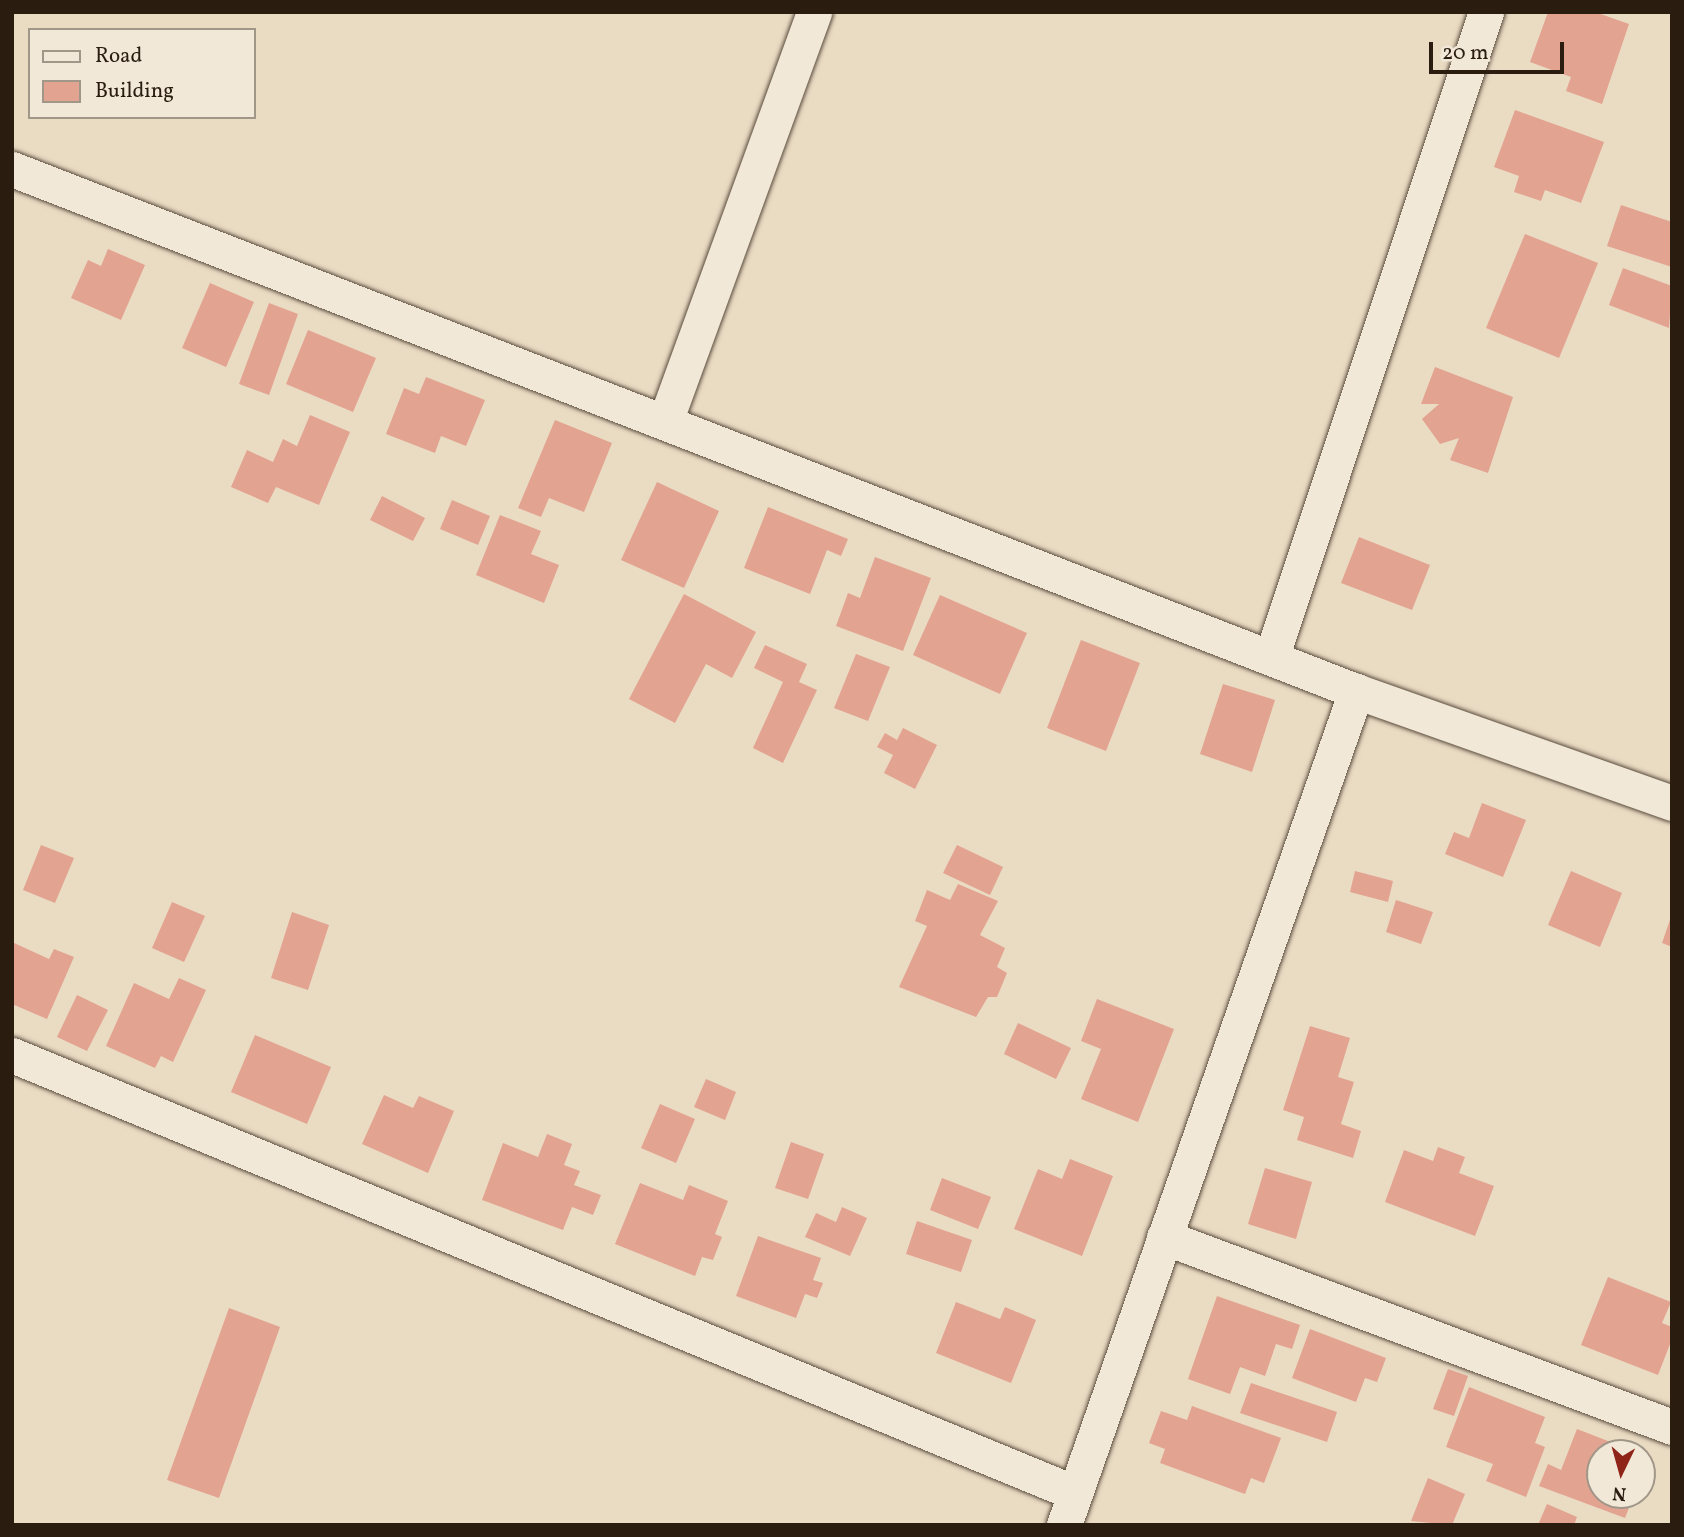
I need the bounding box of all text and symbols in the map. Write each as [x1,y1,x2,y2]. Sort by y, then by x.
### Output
legend [28,28,256,119]
scale bar [1432,28,1567,72]
text: 20 m [1442,39,1488,68]
text: Road [95,42,142,71]
text: Building [95,77,174,106]
north arrow [1586,1439,1656,1509]
text: N [1611,1479,1627,1506]

